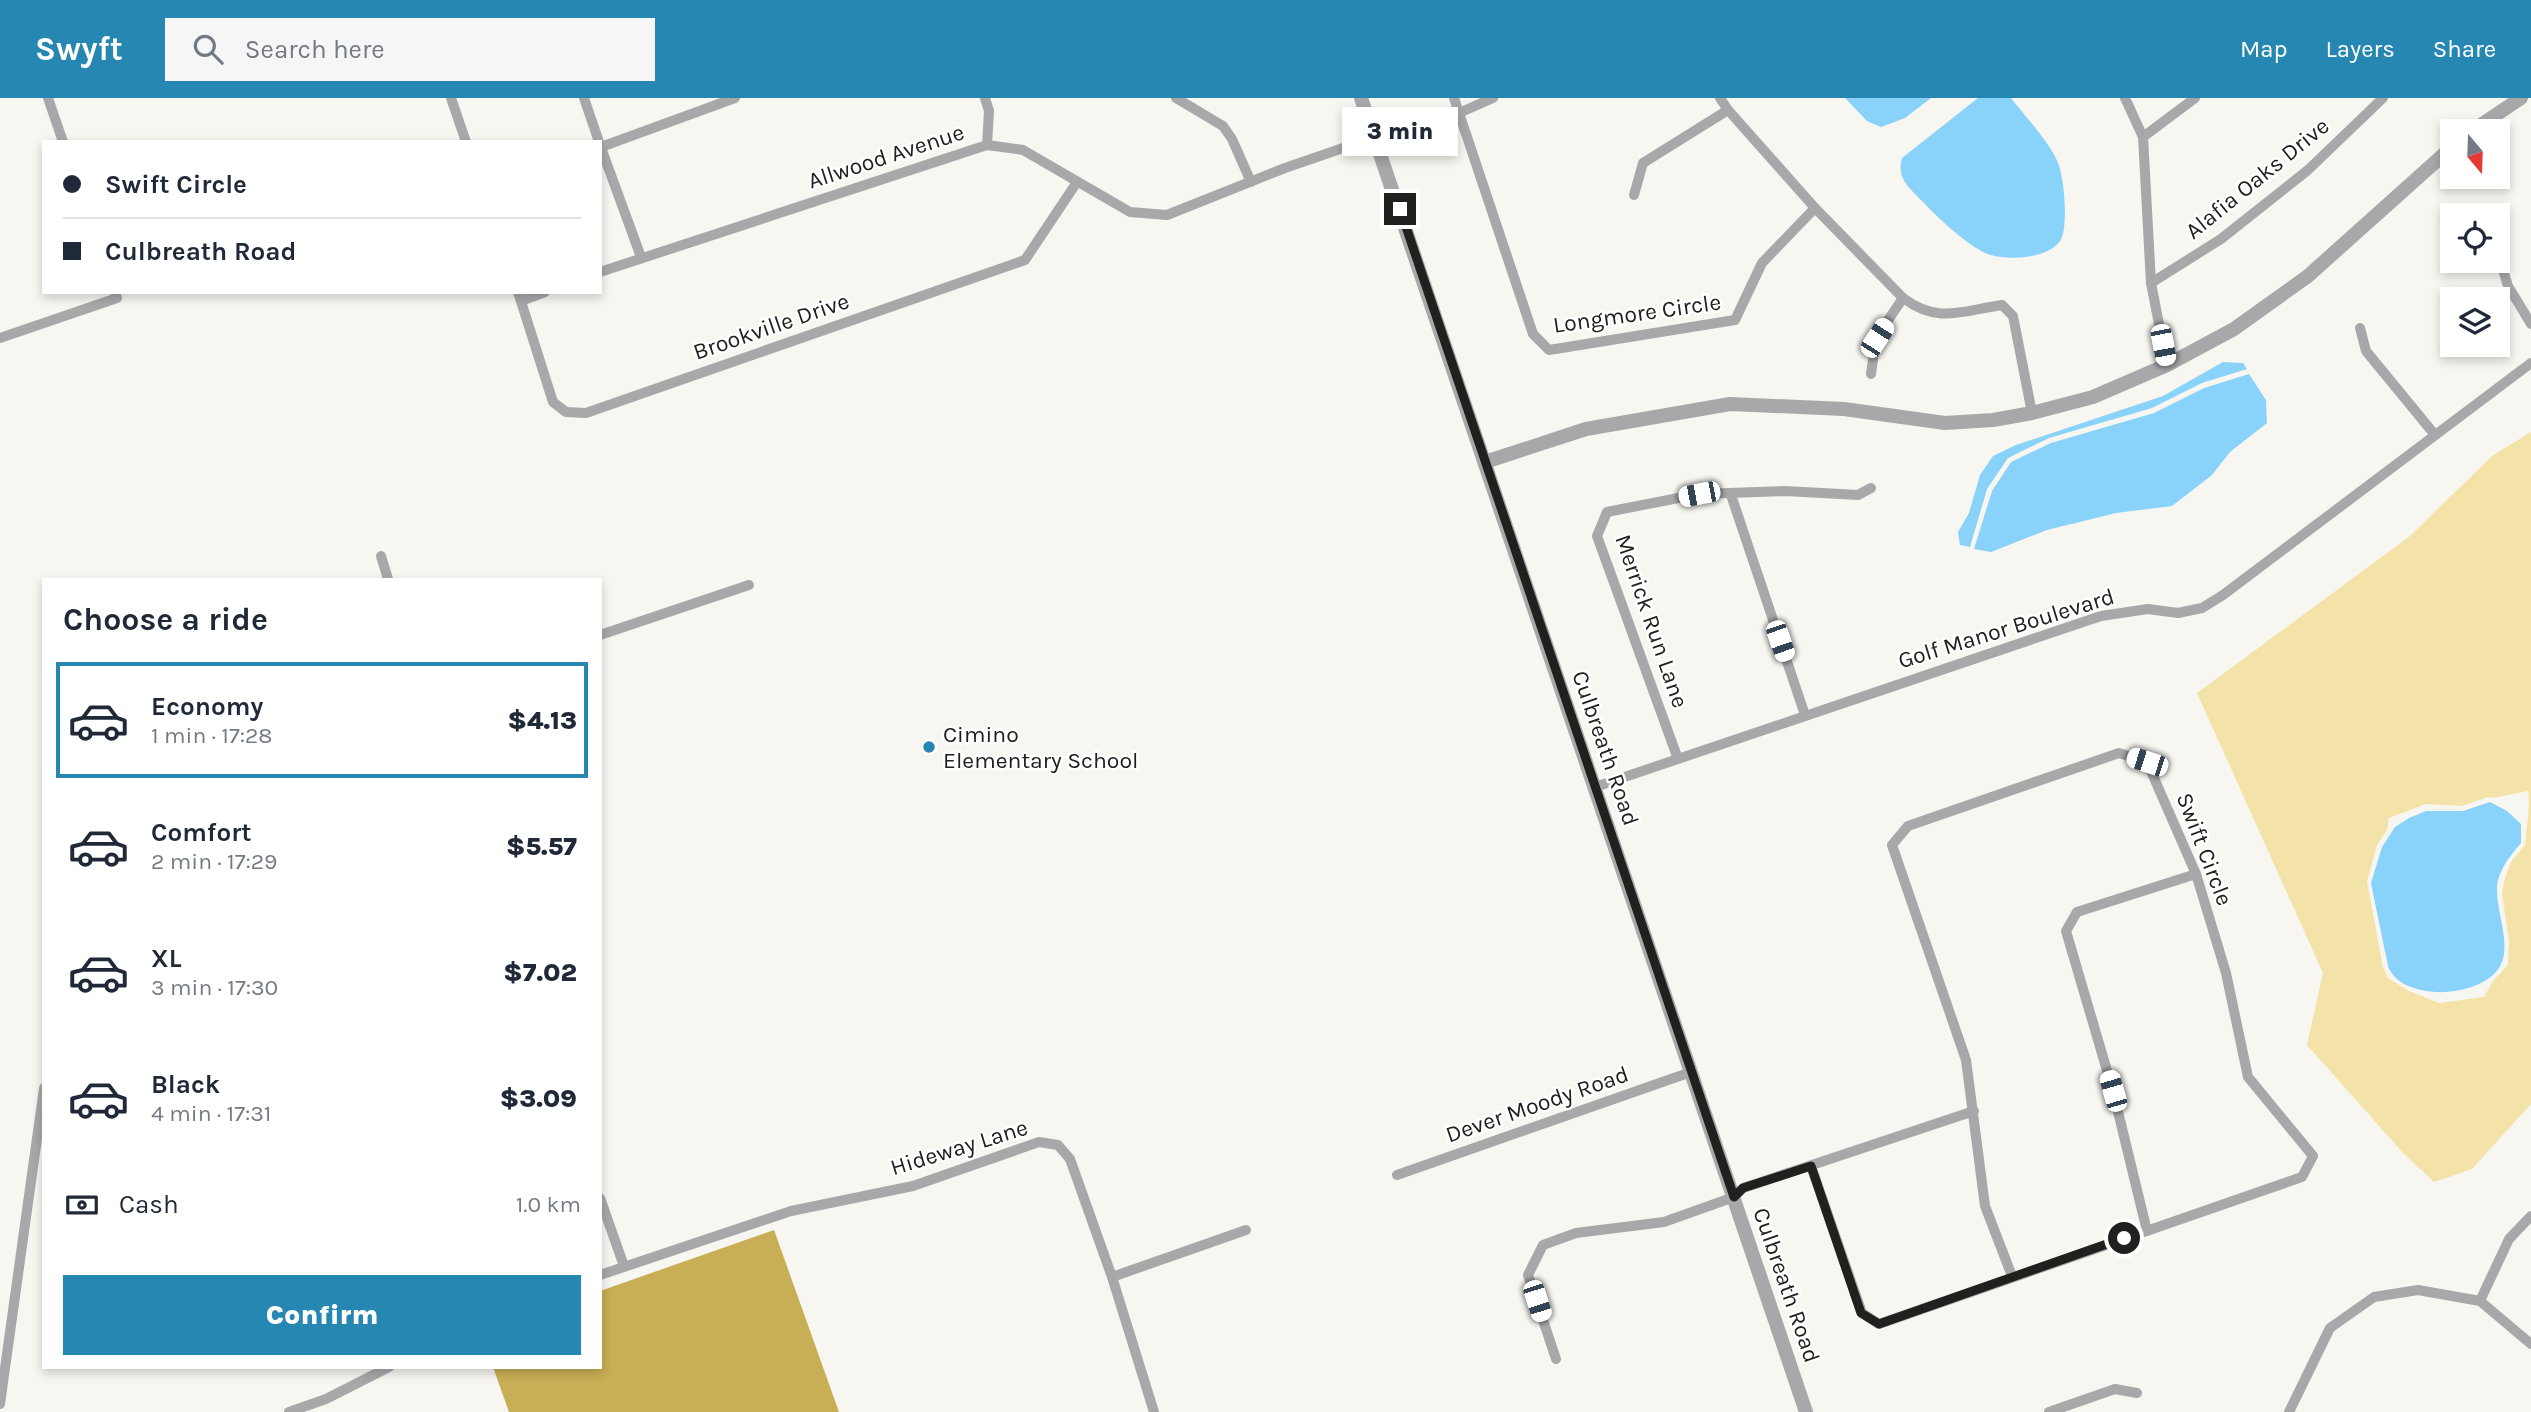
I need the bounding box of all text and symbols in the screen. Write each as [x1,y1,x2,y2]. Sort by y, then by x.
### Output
search box [165,18,655,81]
text: Swyft [35,30,123,68]
icon: search [189,30,227,68]
text: Search here [245,34,385,65]
text: Map [2240,35,2288,63]
text: Layers [2326,35,2395,63]
text: Share [2433,35,2496,63]
callout: 3 min [1342,108,1458,156]
street label: Alafia Oaks Drive [2180,112,2335,245]
street label: Allwood Avenue [805,118,968,194]
text: 3 min [1367,118,1433,145]
north arrow [2440,119,2510,189]
map controls [2440,119,2510,357]
text: Swift Circle [105,169,247,200]
route end [1384,193,1416,225]
button: locate [2440,203,2510,273]
text: Culbreath Road [105,236,297,267]
street label: Brookville Drive [690,287,853,366]
button: layers [2440,287,2510,357]
street label: Longmore Circle [1551,288,1723,339]
car [1857,315,1898,361]
car [2149,322,2178,368]
car [1677,480,1722,508]
street label: Merrick Run Lane [1609,531,1694,711]
street label: Golf Manor Boulevard [1895,583,2118,674]
text: Choose a ride [63,601,268,638]
car [1764,618,1797,664]
street label: Culbreath Road [1566,667,1645,829]
icon: car [67,689,130,752]
text: Economy [151,691,263,722]
text: $4.13 [507,705,577,736]
place label: Cimino Elementary School [943,721,1138,774]
text: 1 min · 17:28 [151,722,273,749]
marker: Cimino Elementary School [921,739,937,755]
car [2124,746,2171,778]
street label: Swift Circle [2171,789,2238,909]
icon: car [67,815,130,878]
text: Comfort [151,817,252,848]
text: $5.57 [506,831,577,862]
text: 2 min · 17:29 [151,848,277,875]
icon: car [67,941,130,1004]
text: XL [151,943,182,974]
text: $7.02 [503,957,577,988]
text: 3 min · 17:30 [151,974,278,1001]
street label: Dever Moody Road [1442,1061,1632,1148]
icon: car [67,1067,130,1130]
car [2098,1068,2129,1114]
text: Black [151,1069,220,1100]
text: $3.09 [500,1083,577,1114]
text: 4 min · 17:31 [151,1100,271,1127]
street label: Hideway Lane [887,1114,1031,1181]
icon: cash [63,1186,101,1224]
text: Cash [119,1189,179,1220]
text: 1.0 km [516,1191,581,1218]
street label: Culbreath Road [1747,1204,1826,1366]
route start [2108,1222,2140,1254]
button: Confirm [63,1275,581,1355]
car [1521,1278,1554,1324]

